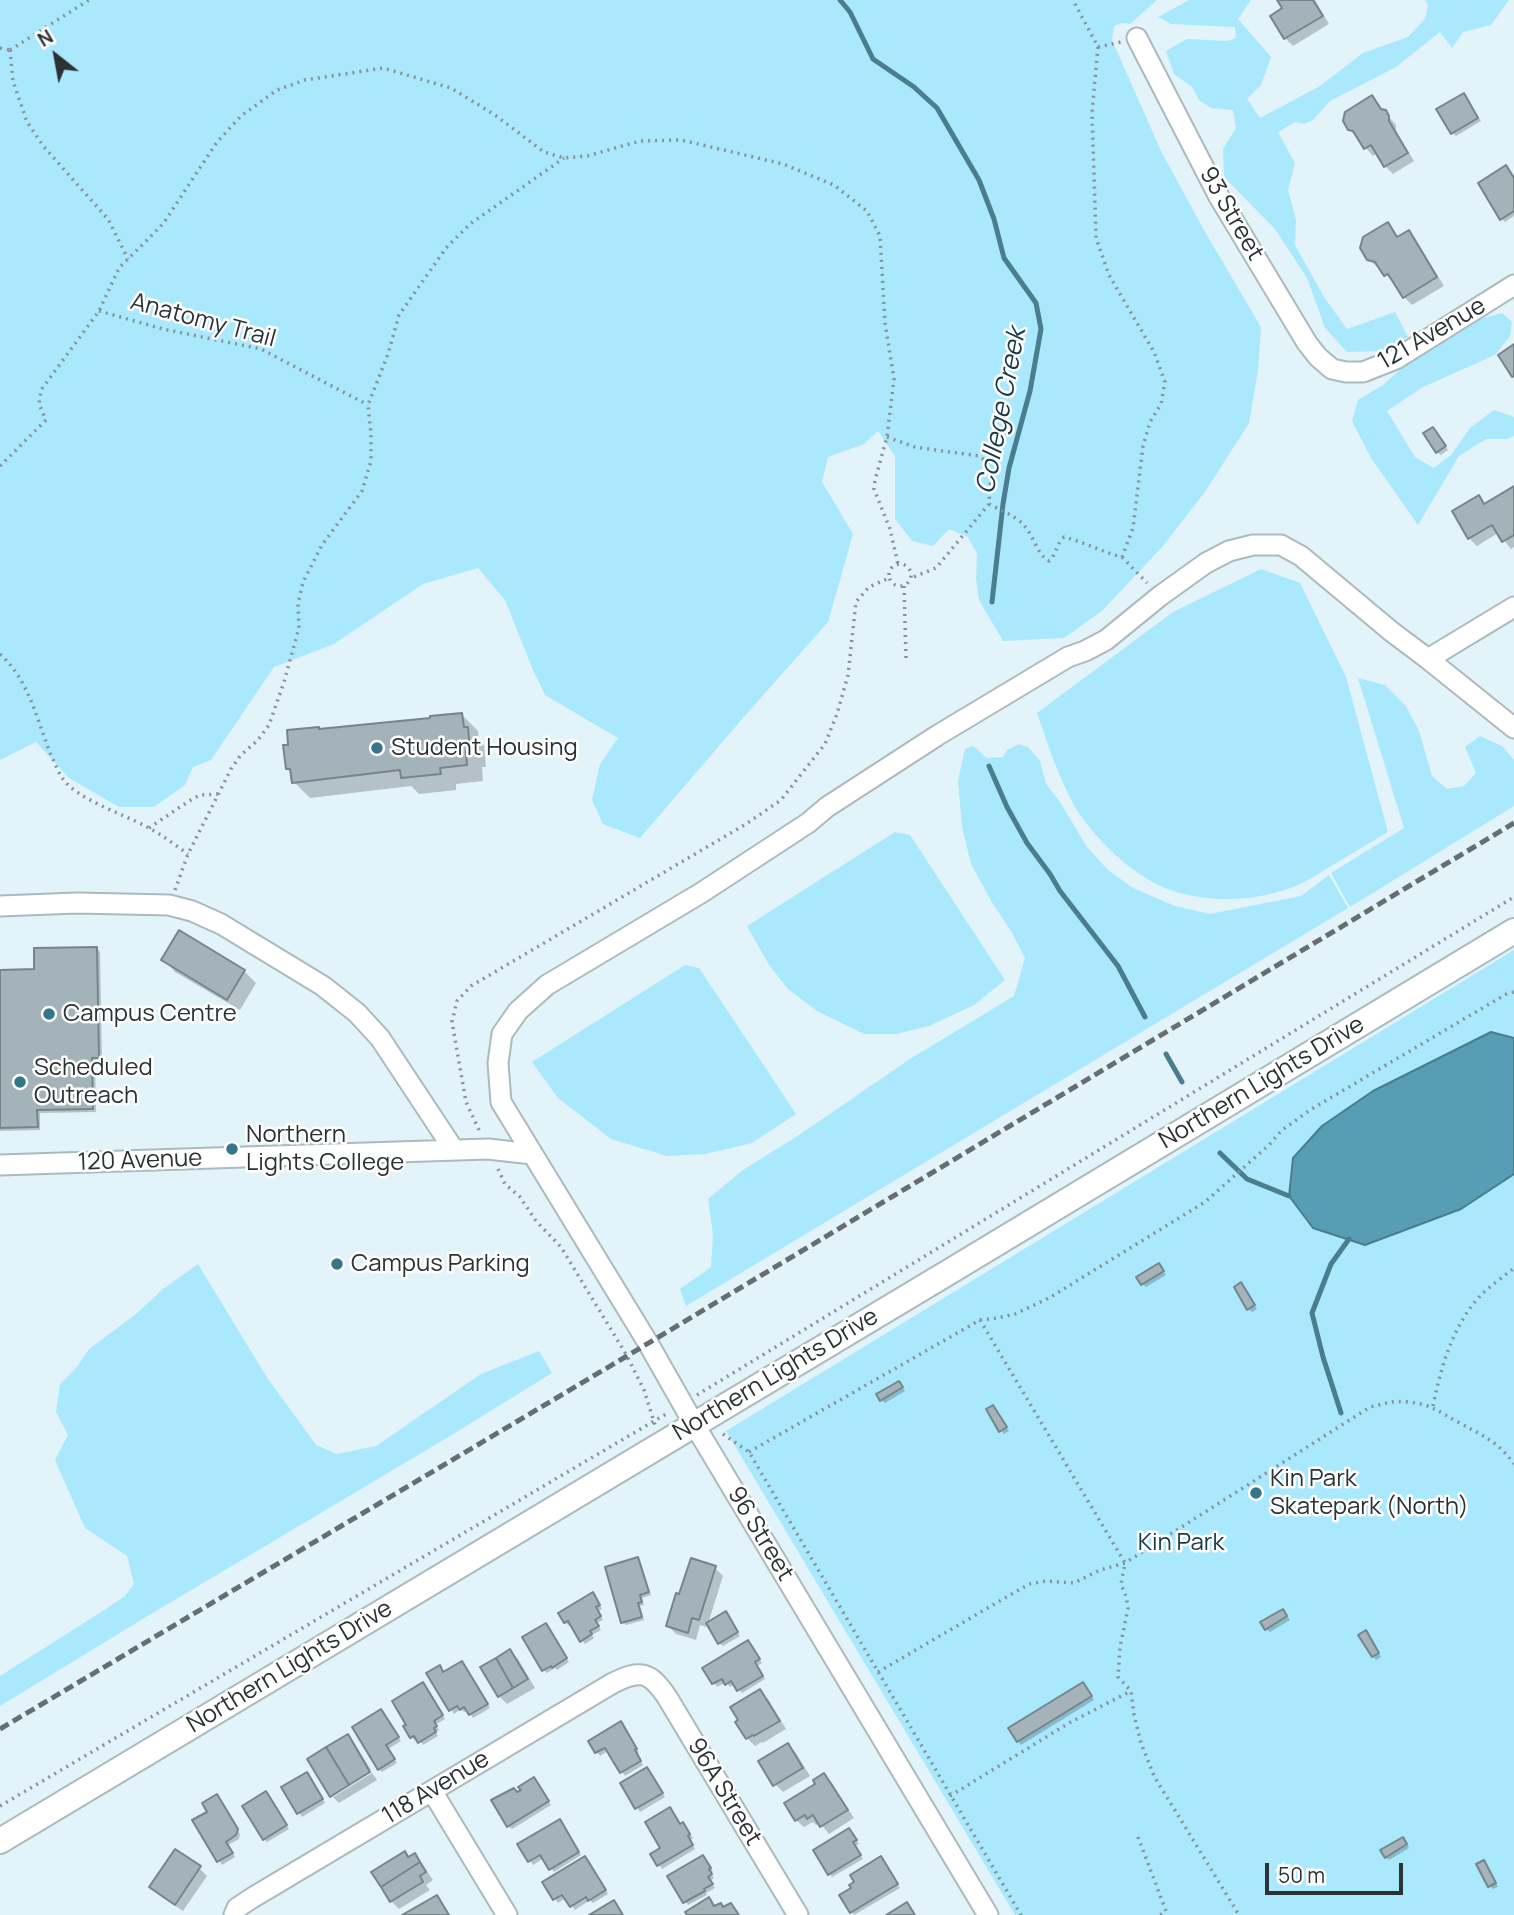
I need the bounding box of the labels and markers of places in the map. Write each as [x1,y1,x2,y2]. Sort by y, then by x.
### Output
place label: Student Housing [391,734,578,762]
marker: Student Housing [369,740,385,756]
place label: Campus Centre [63,1000,237,1028]
marker: Campus Centre [41,1006,57,1022]
place label: Scheduled Outreach [34,1054,153,1110]
marker: Scheduled Outreach [12,1074,28,1090]
place label: Northern Lights College [246,1121,404,1177]
marker: Northern Lights College [224,1141,240,1157]
place label: Campus Parking [351,1250,530,1278]
marker: Campus Parking [329,1256,345,1272]
place label: Kin Park Skatepark (North) [1270,1465,1469,1521]
marker: Kin Park Skatepark (North) [1248,1485,1264,1501]

